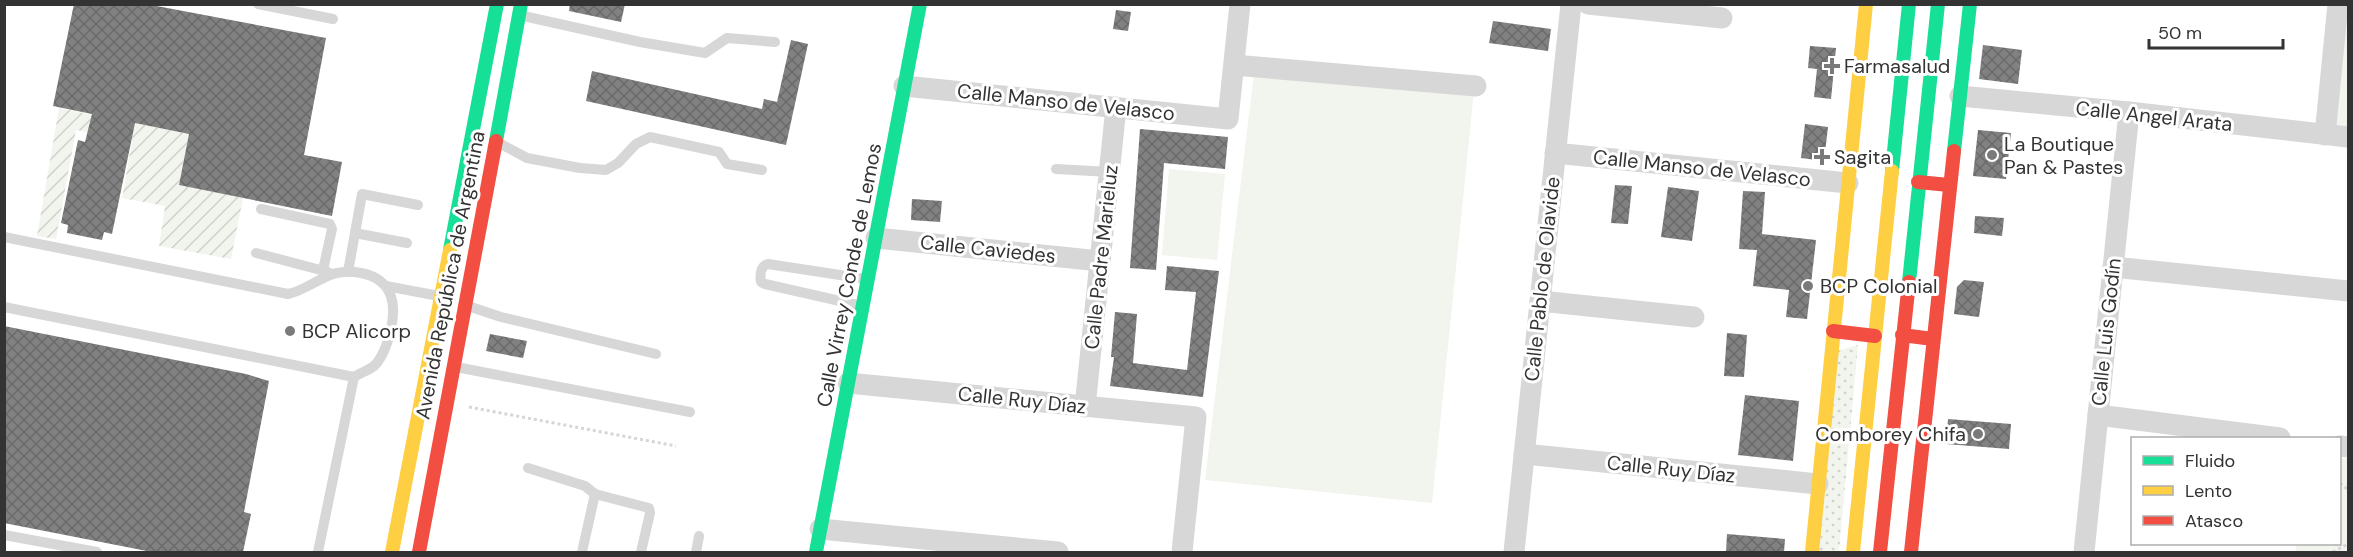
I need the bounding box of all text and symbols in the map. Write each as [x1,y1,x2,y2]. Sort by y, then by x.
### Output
scale bar [2149,12,2282,50]
text: 50 m [2158,21,2202,45]
place label: Farmasalud [1844,53,1950,79]
marker: Farmasalud [1825,59,1839,73]
street label: Calle Manso de Velasco [956,78,1176,126]
street label: Calle Angel Arata [2074,95,2234,137]
street label: Avenida República de Argentina [409,129,491,421]
place label: La Boutique Pan & Pastes [2004,131,2123,180]
street label: Calle Virrey Conde de Lemos [811,141,887,409]
street label: Calle Manso de Velasco [1592,144,1812,192]
place label: Sagita [1834,144,1891,170]
marker: La Boutique Pan & Pastes [1985,148,1999,162]
marker: Sagita [1815,150,1829,164]
street label: Calle Padre Marieluz [1078,163,1124,351]
street label: Calle Pablo de Olavide [1518,175,1566,383]
street label: Calle Caviedes [919,229,1057,269]
street label: Calle Luis Godín [2085,257,2127,407]
place label: BCP Colonial [1820,273,1937,299]
marker: BCP Colonial [1801,279,1815,293]
place label: BCP Alicorp [302,318,411,344]
marker: BCP Alicorp [283,324,297,338]
street label: Calle Ruy Díaz [957,380,1087,420]
place label: Comborey Chifa [1815,421,1966,447]
marker: Comborey Chifa [1971,427,1985,441]
legend [2131,437,2341,545]
street label: Calle Ruy Díaz [1606,449,1736,489]
text: Fluido [2185,449,2235,473]
text: Lento [2185,479,2232,503]
text: Atasco [2185,509,2243,533]

